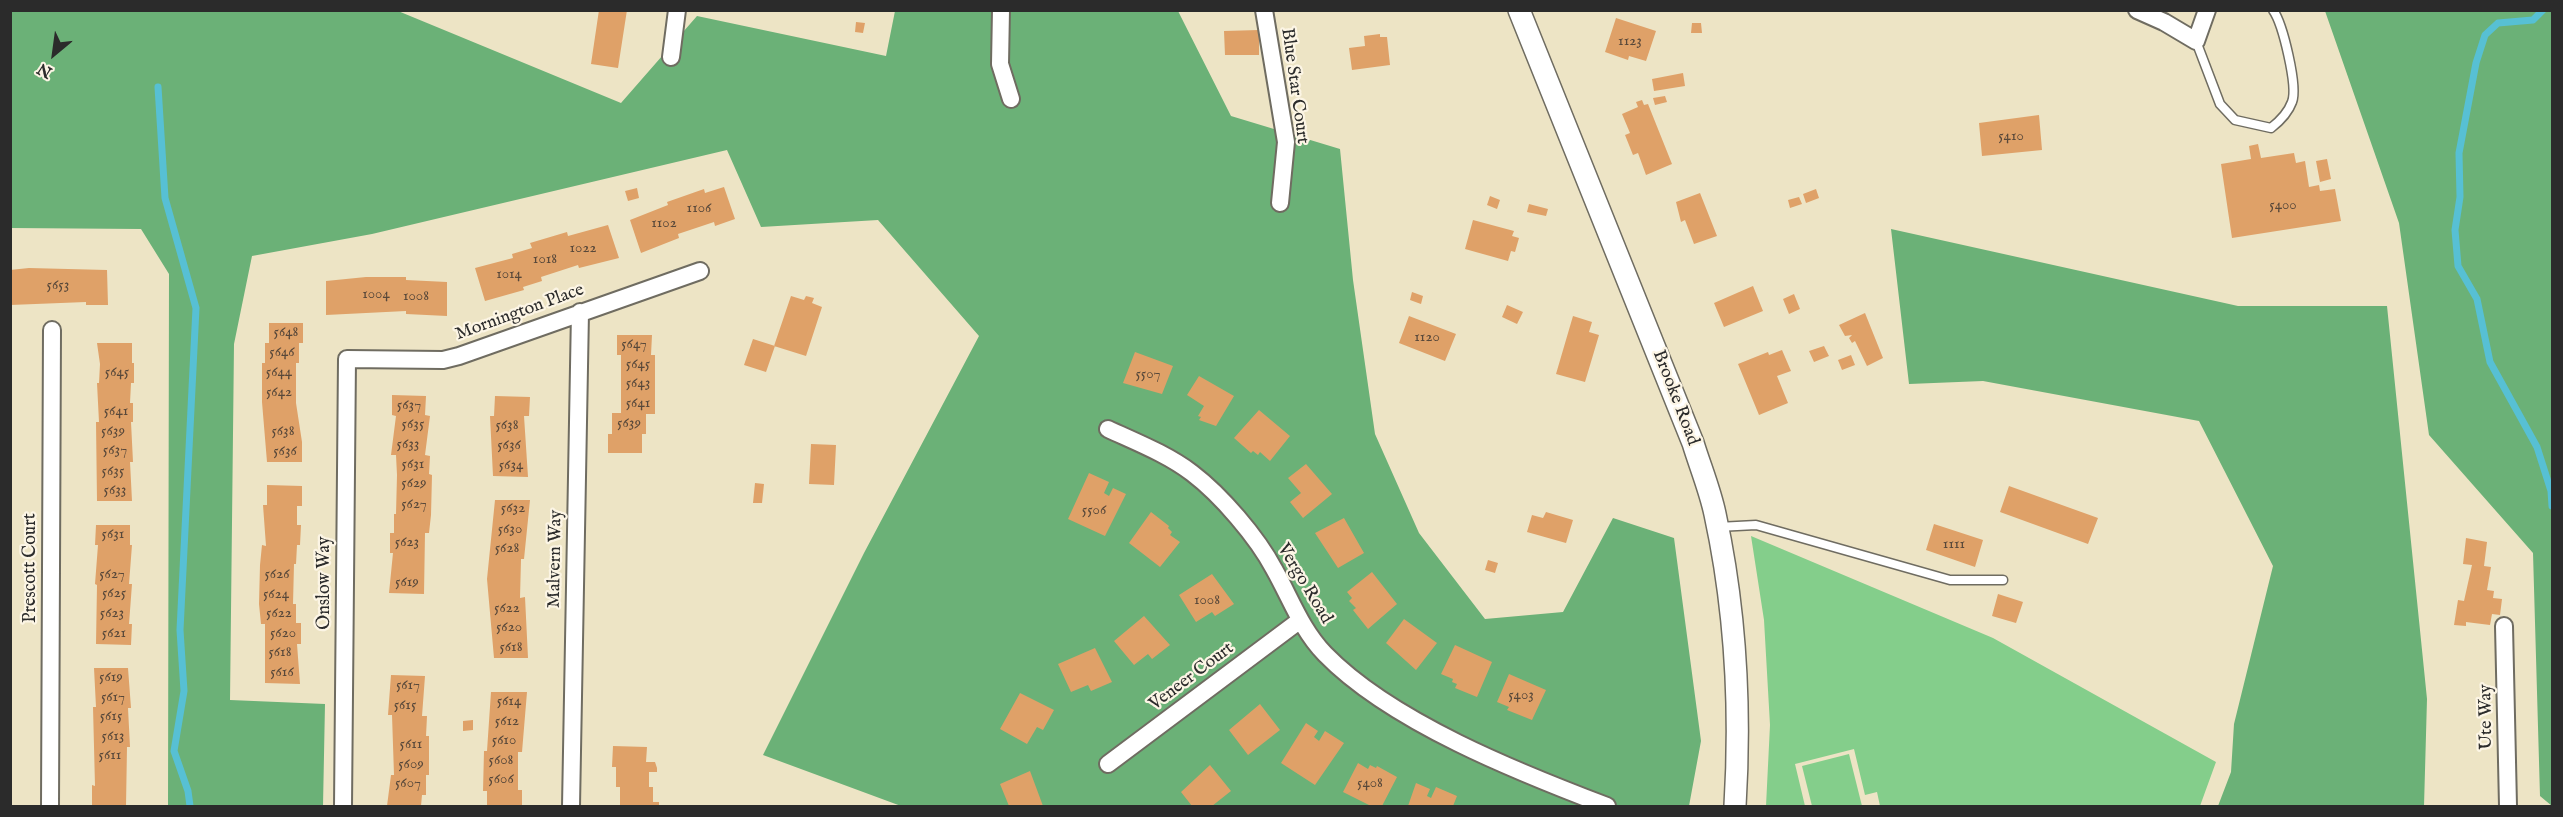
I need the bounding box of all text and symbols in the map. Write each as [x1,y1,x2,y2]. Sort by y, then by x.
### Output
north arrow [24,24,84,84]
street label: Blue Star Court [1275,27,1313,145]
house number: 1123 [1618,33,1642,51]
text: N [34,58,56,82]
house number: 5410 [1998,128,2024,146]
house number: 5400 [2269,197,2297,215]
house number: 1106 [687,200,711,218]
house number: 1102 [651,215,677,233]
house number: 1022 [570,240,596,258]
house number: 1018 [533,251,557,269]
house number: 1014 [496,266,522,284]
house number: 5653 [47,277,69,295]
street label: Mornington Place [453,280,587,346]
house number: 1004 [362,286,390,304]
house number: 1008 [403,288,429,306]
house number: 5648 [274,324,298,342]
house number: 1120 [1414,329,1440,347]
house number: 5647 [621,336,647,354]
house number: 5646 [269,344,295,362]
street label: Brooke Road [1647,347,1703,449]
house number: 5645 [626,356,650,374]
house number: 5645 [105,364,129,382]
house number: 5644 [266,364,292,382]
house number: 5507 [1135,366,1161,384]
house number: 5643 [626,375,650,393]
house number: 5642 [266,384,292,402]
house number: 5641 [626,395,650,413]
house number: 5637 [397,397,421,415]
house number: 5641 [104,403,128,421]
house number: 5639 [617,415,641,433]
house number: 5635 [402,416,424,434]
house number: 5638 [495,417,519,435]
house number: 5639 [101,423,125,441]
house number: 5638 [271,423,295,441]
house number: 5633 [397,436,419,454]
house number: 5636 [497,437,521,455]
house number: 5637 [103,442,127,460]
house number: 5636 [273,443,297,461]
house number: 5631 [402,456,424,474]
house number: 5634 [499,457,523,475]
house number: 5635 [102,463,124,481]
house number: 5629 [401,475,427,493]
house number: 5633 [104,482,126,500]
house number: 5627 [401,496,427,514]
house number: 5632 [501,500,525,518]
house number: 5506 [1082,502,1106,520]
street label: Malvern Way [544,510,568,608]
street label: Prescott Court [20,513,42,623]
house number: 5630 [498,521,522,539]
house number: 5631 [102,526,124,544]
house number: 5623 [395,534,419,552]
street label: Onslow Way [314,536,336,630]
house number: 1111 [1943,536,1965,554]
house number: 5628 [495,540,519,558]
street label: Vergo Road [1272,540,1336,628]
house number: 5627 [99,566,125,584]
house number: 5626 [264,566,290,584]
house number: 5619 [395,574,419,592]
house number: 5625 [102,585,126,603]
house number: 5624 [263,586,289,604]
house number: 1008 [1194,592,1220,610]
house number: 5622 [494,600,520,618]
house number: 5623 [100,605,124,623]
house number: 5622 [266,605,292,623]
house number: 5620 [496,619,522,637]
house number: 5621 [102,625,126,643]
house number: 5620 [270,625,296,643]
street label: Veneer Court [1145,638,1239,716]
house number: 5618 [499,639,523,657]
house number: 5618 [268,644,292,662]
house number: 5616 [270,664,294,682]
house number: 5619 [99,669,123,687]
house number: 5617 [396,677,420,695]
street label: Ute Way [2476,684,2498,750]
house number: 5403 [1508,687,1534,705]
house number: 5617 [101,689,125,707]
house number: 5614 [497,693,521,711]
house number: 5615 [394,697,416,715]
house number: 5615 [100,708,122,726]
house number: 5612 [495,713,519,731]
house number: 5613 [102,728,124,746]
house number: 5610 [492,732,516,750]
house number: 5611 [400,736,422,754]
house number: 5611 [99,747,121,765]
house number: 5608 [489,752,513,770]
house number: 5609 [398,756,424,774]
house number: 5606 [488,771,514,789]
house number: 5607 [395,775,421,793]
house number: 5408 [1357,775,1383,793]

